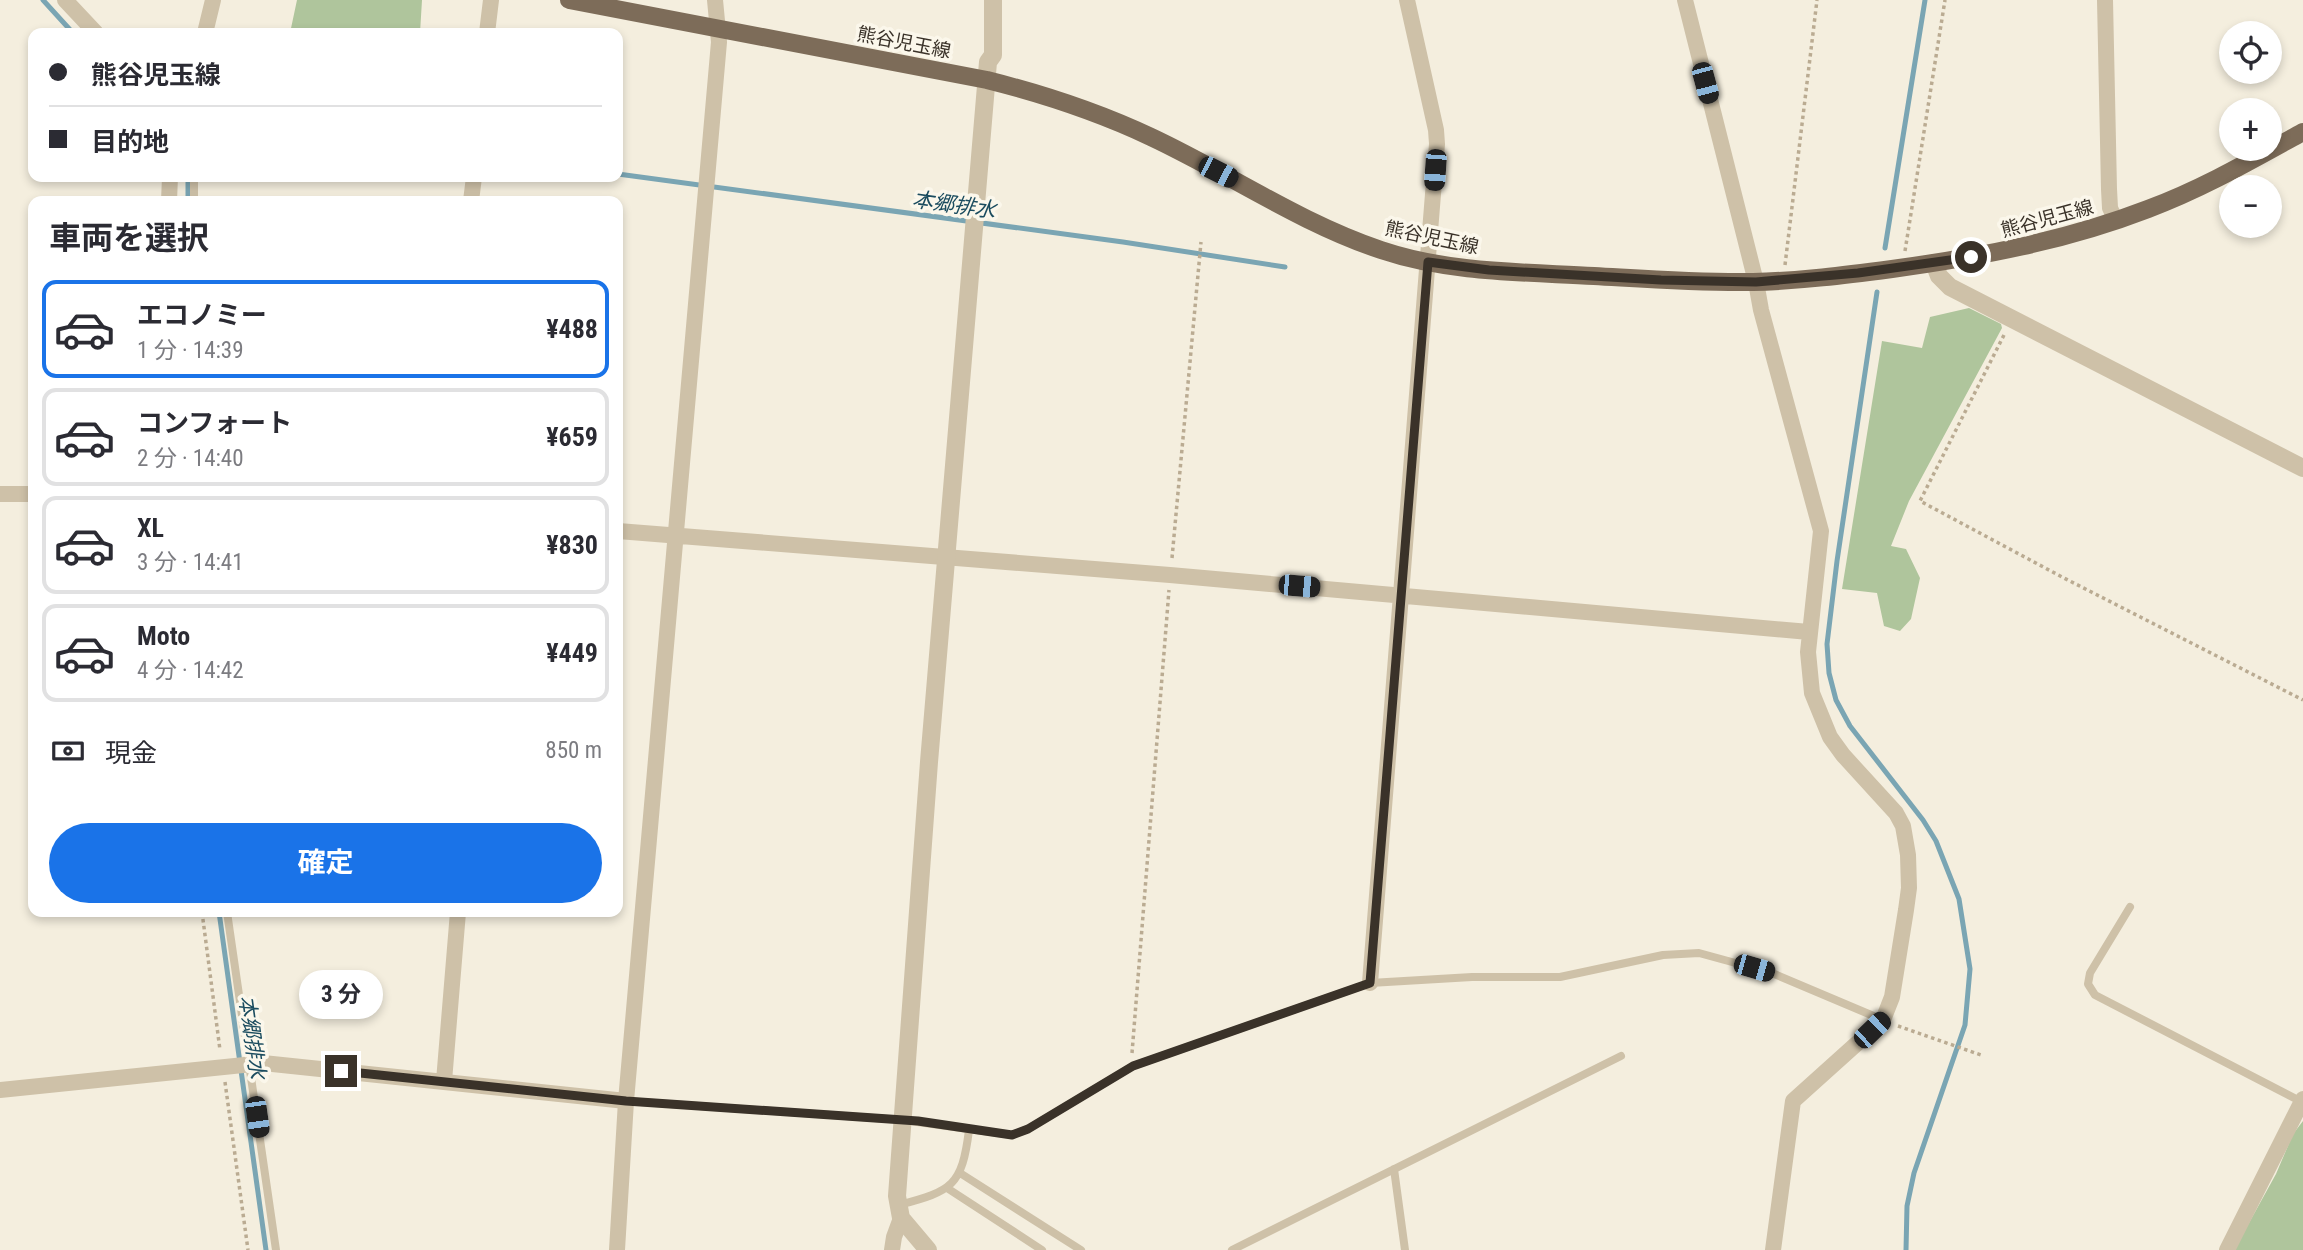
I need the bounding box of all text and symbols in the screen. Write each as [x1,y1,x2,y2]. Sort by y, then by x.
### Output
map controls [2219,21,2282,238]
button: locate [2219,21,2282,84]
street label: 熊谷児玉線 [855,22,953,63]
text: 熊谷児玉線 [91,60,221,90]
car [1690,60,1721,106]
button: + [2219,98,2282,161]
text: 目的地 [91,127,169,157]
car [1424,148,1447,192]
car [1195,153,1242,191]
button: − [2219,175,2282,238]
water label: 本郷排水 [911,187,999,223]
street label: 熊谷児玉線 [1998,195,2096,242]
street label: 熊谷児玉線 [1383,216,1481,259]
text: 車両を選択 [49,219,209,257]
route start [1955,241,1987,273]
icon: car [53,298,116,361]
text: エコノミー [137,300,267,330]
text: ¥488 [546,314,598,344]
text: 1 分 · 14:39 [137,337,244,364]
icon: car [53,406,116,469]
text: コンフォート [137,408,292,438]
text: ¥659 [546,422,598,452]
text: 2 分 · 14:40 [137,445,244,472]
text: XL [137,513,164,543]
icon: car [53,514,116,577]
text: ¥830 [546,530,598,560]
text: 3 分 · 14:41 [137,549,244,576]
car [1278,574,1321,598]
text: Moto [137,621,190,651]
icon: car [53,622,116,685]
text: ¥449 [546,638,598,668]
text: 4 分 · 14:42 [137,657,244,684]
icon: cash [49,732,87,770]
text: 850 m [545,737,602,764]
text: 現金 [105,738,157,768]
button: 確定 [49,823,602,903]
car [1731,952,1778,984]
callout: 3 分 [299,970,383,1018]
text: 3 分 [321,981,361,1008]
water label: 本郷排水 [234,994,270,1082]
car [1850,1008,1895,1052]
route end [325,1055,357,1087]
car [244,1095,271,1139]

